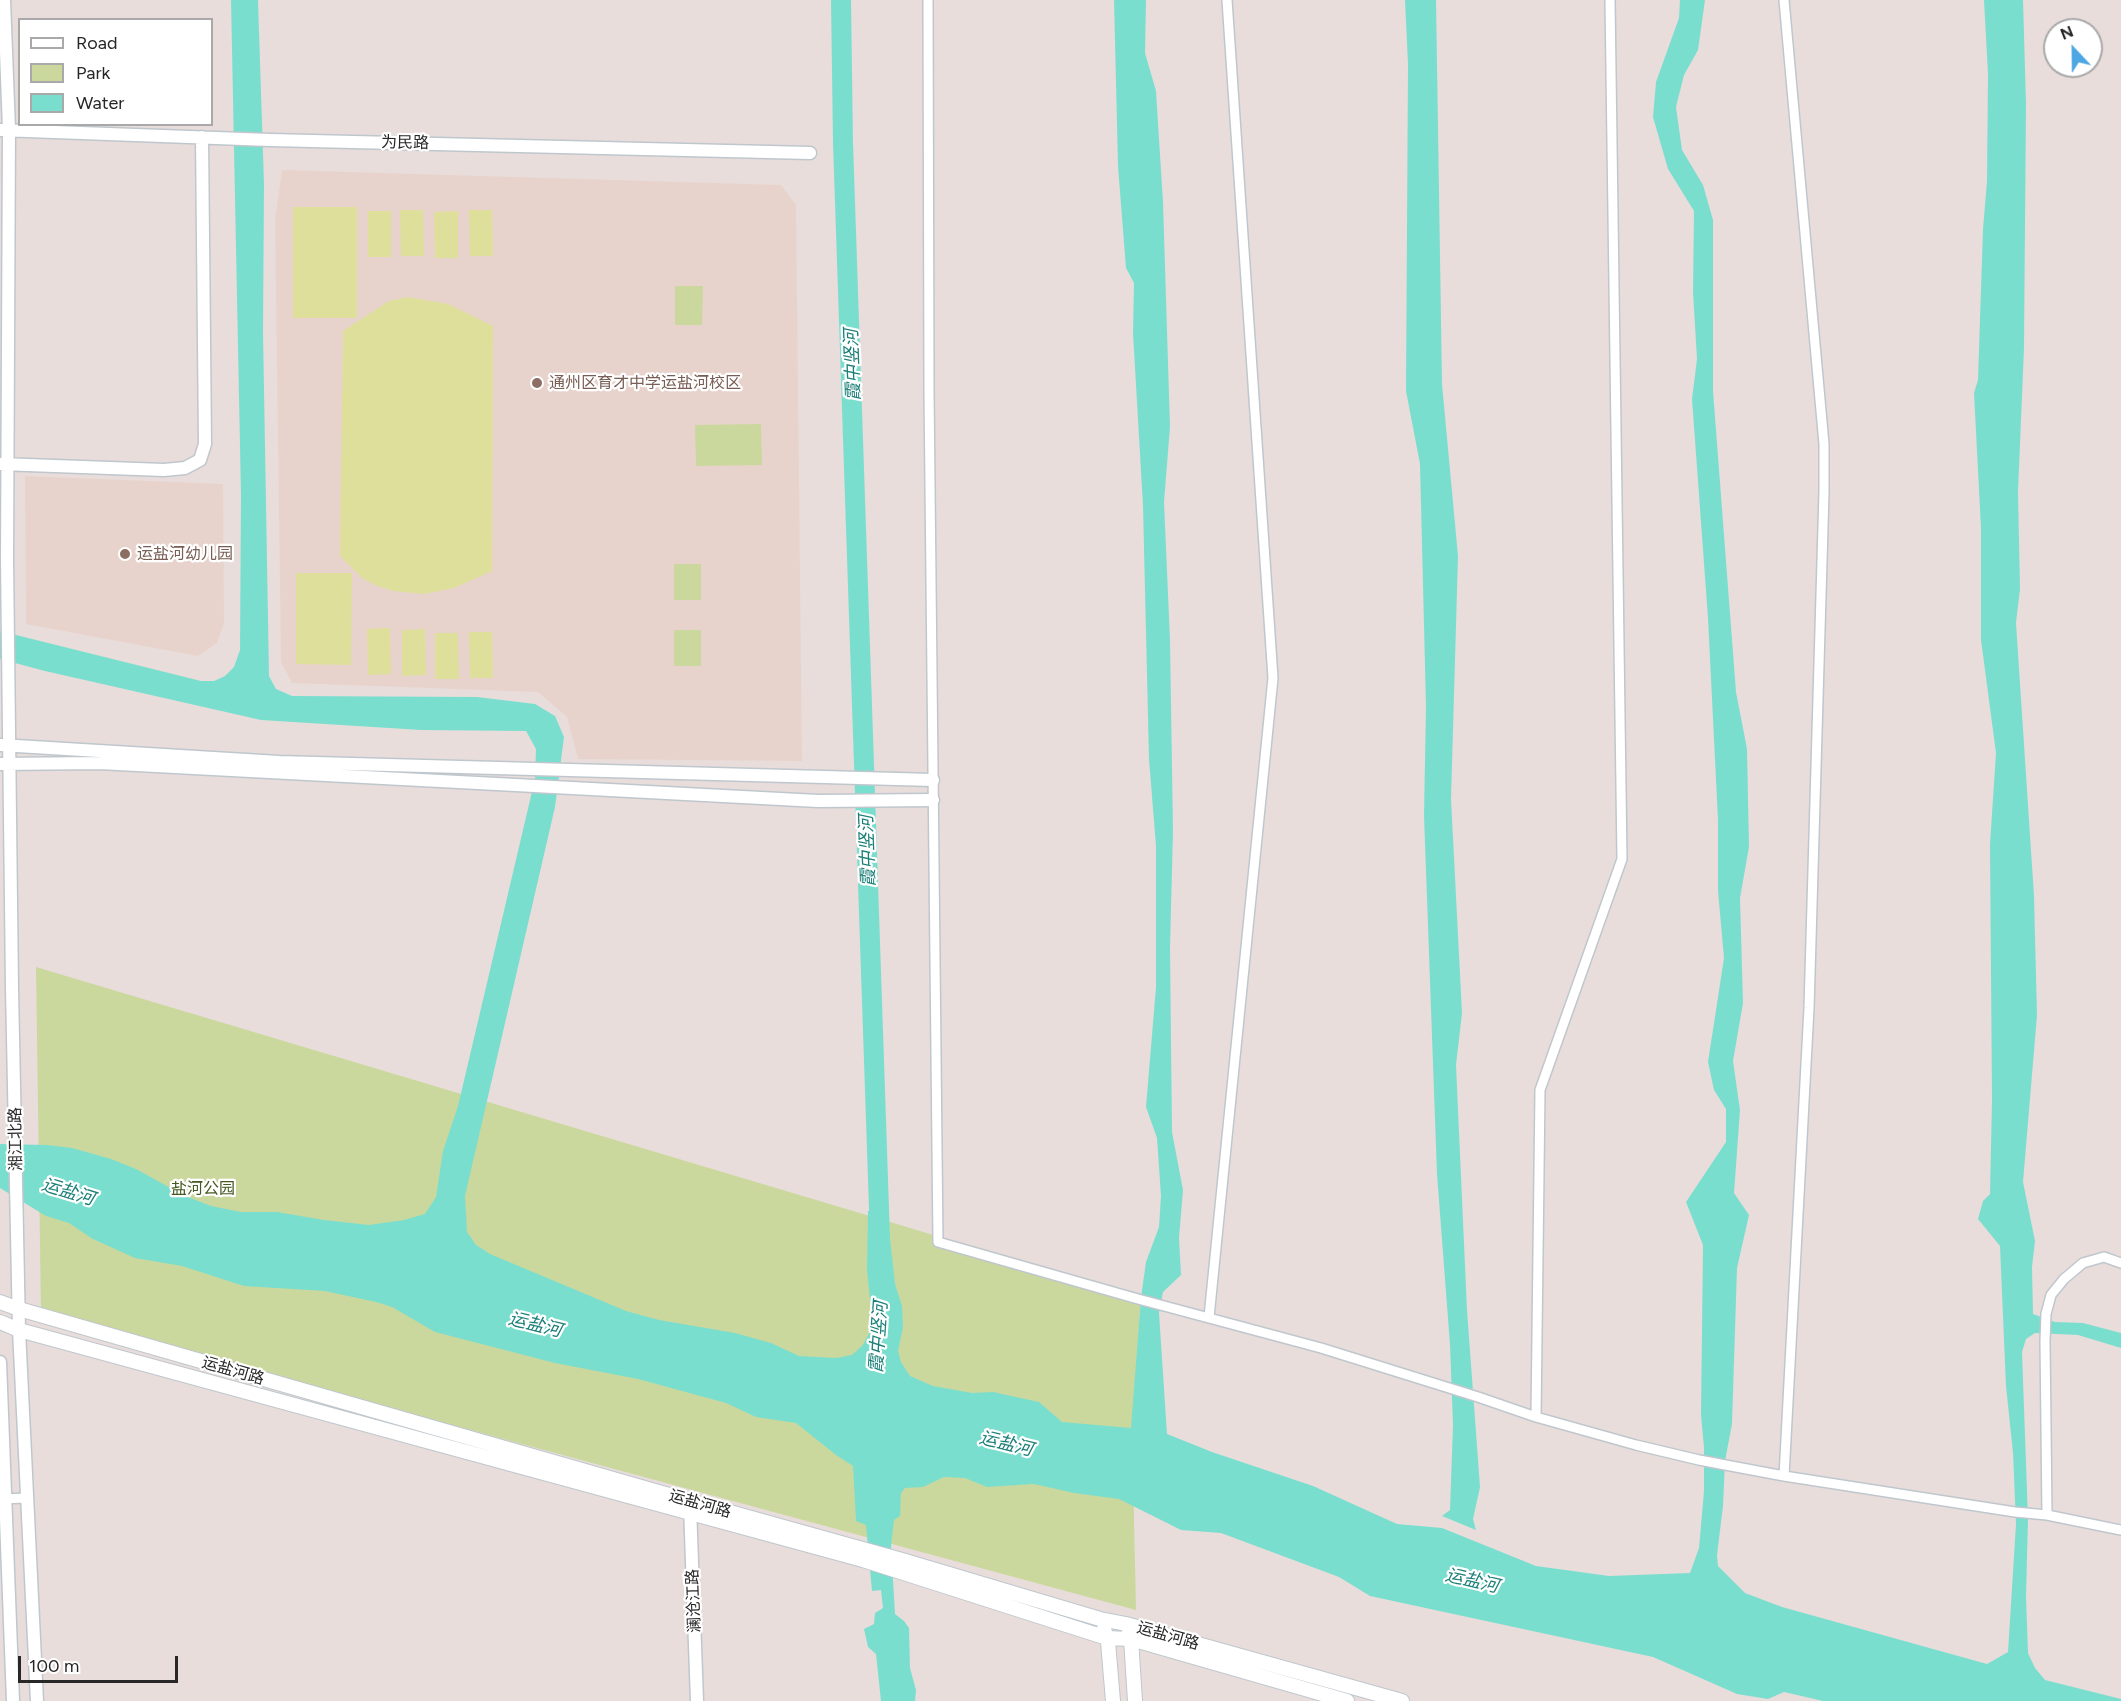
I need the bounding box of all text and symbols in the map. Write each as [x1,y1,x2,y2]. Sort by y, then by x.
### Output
legend [18,18,213,126]
north arrow [2043,18,2103,78]
text: N [2058,22,2076,44]
text: Road [76,32,117,54]
text: Park [76,62,110,84]
text: Water [76,92,124,114]
street label: 为民路 [381,133,429,153]
water label: 霞中竖河 [841,329,865,401]
place label: 通州区育才中学运盐河校区 [549,373,741,393]
marker: 通州区育才中学运盐河校区 [530,376,544,390]
place label: 运盐河幼儿园 [137,544,233,564]
marker: 运盐河幼儿园 [118,547,132,561]
water label: 霞中竖河 [856,815,880,887]
street label: 湘江北路 [6,1107,26,1171]
water label: 运盐河 [39,1174,97,1210]
park label: 盐河公园 [171,1179,235,1199]
water label: 霞中竖河 [866,1300,892,1374]
water label: 运盐河 [506,1308,564,1342]
street label: 运盐河路 [200,1353,266,1389]
water label: 运盐河 [977,1427,1035,1461]
street label: 运盐河路 [667,1486,733,1522]
water label: 运盐河 [1443,1564,1501,1598]
street label: 澜沧江路 [683,1569,705,1633]
street label: 运盐河路 [1135,1618,1201,1654]
scale bar [21,1644,182,1682]
text: 100 m [29,1655,79,1677]

